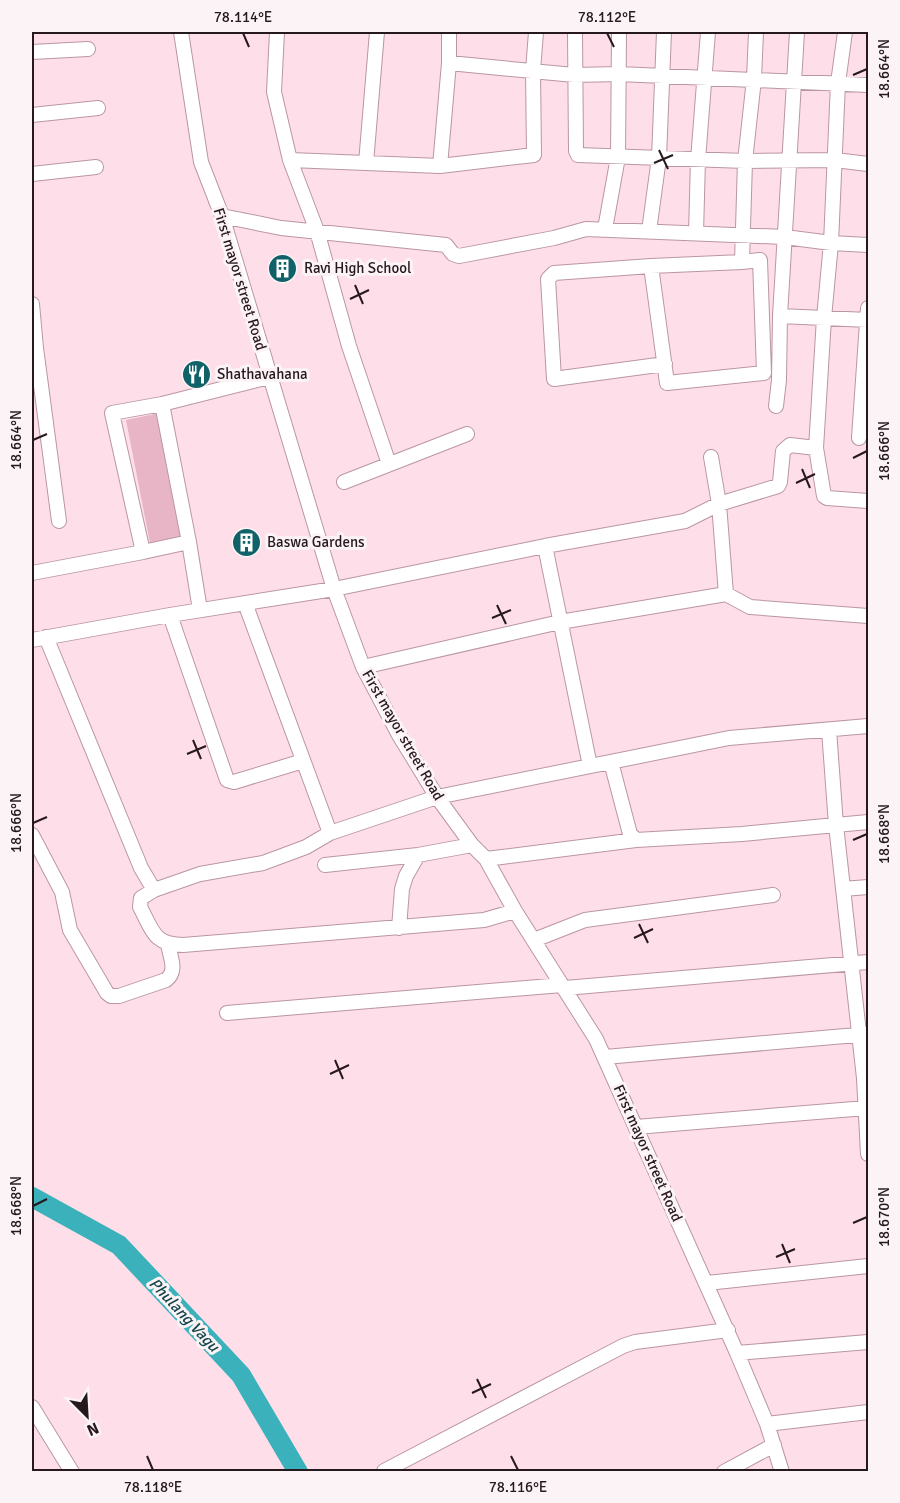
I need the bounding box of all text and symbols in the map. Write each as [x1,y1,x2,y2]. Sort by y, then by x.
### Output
text: 78.114°E [214,8,272,26]
text: 78.112°E [578,8,636,26]
text: 18.664°N [875,39,893,99]
street label: First mayor street Road [210,206,270,352]
building icon: Ravi High School [267,252,299,284]
place label: Ravi High School [304,259,411,277]
restaurant icon: Shathavahana [180,358,212,390]
place label: Shathavahana [217,365,308,383]
text: 18.664°N [7,410,25,470]
text: 18.666°N [875,421,893,481]
building icon: Baswa Gardens [230,526,262,558]
place label: Baswa Gardens [267,533,365,551]
street label: First mayor street Road [358,666,448,804]
text: 18.666°N [7,793,25,853]
text: 18.668°N [875,804,893,864]
street label: First mayor street Road [610,1082,686,1224]
text: 18.668°N [7,1176,25,1236]
text: 18.670°N [875,1187,893,1247]
water label: Phulang Vagu [145,1274,224,1357]
north arrow [57,1386,117,1446]
text: N [84,1417,102,1440]
text: 78.118°E [124,1478,182,1496]
text: 78.116°E [489,1478,547,1496]

